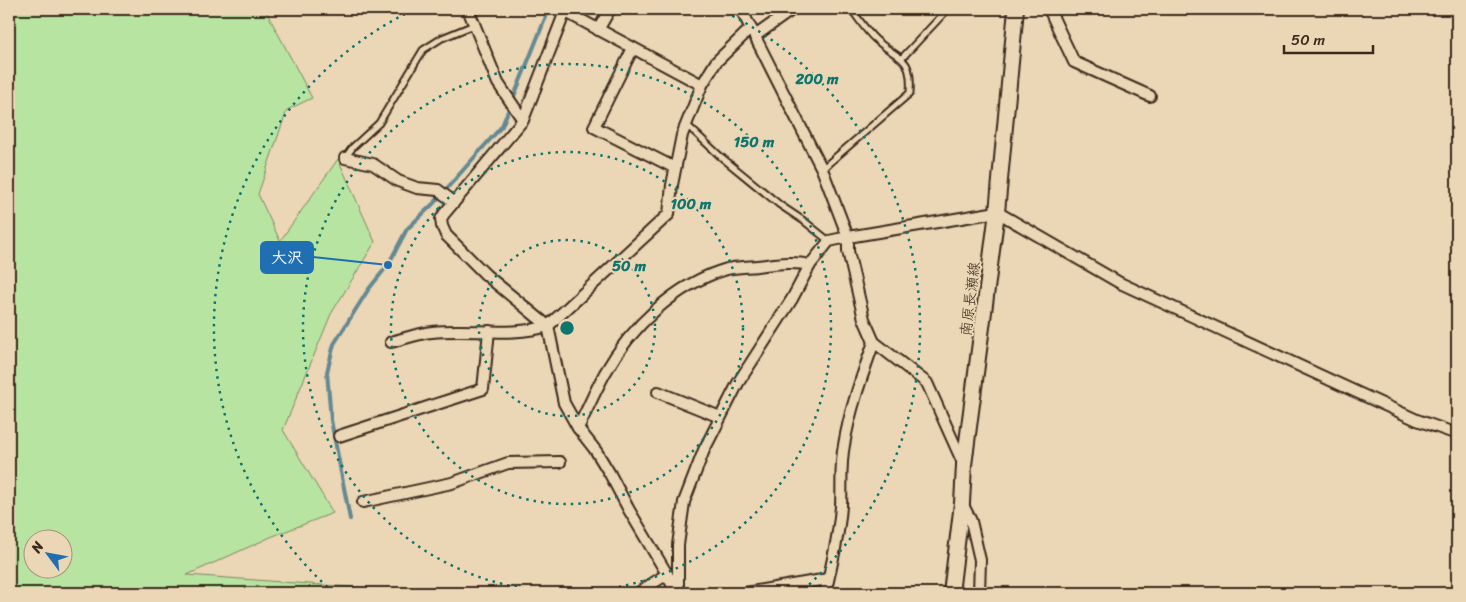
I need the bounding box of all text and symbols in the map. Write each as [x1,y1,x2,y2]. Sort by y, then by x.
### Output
scale bar [1284,22,1372,54]
text: 50 m [1291,27,1326,53]
text: 200 m [794,66,839,92]
text: 150 m [734,129,775,155]
text: 100 m [671,191,712,217]
callout: 大沢 [261,242,313,273]
text: 大沢 [271,243,303,272]
text: 50 m [612,253,647,279]
street label: 南原長瀬線 [953,260,987,338]
centre of rings [558,319,576,337]
north arrow [22,530,72,580]
text: N [24,536,51,559]

